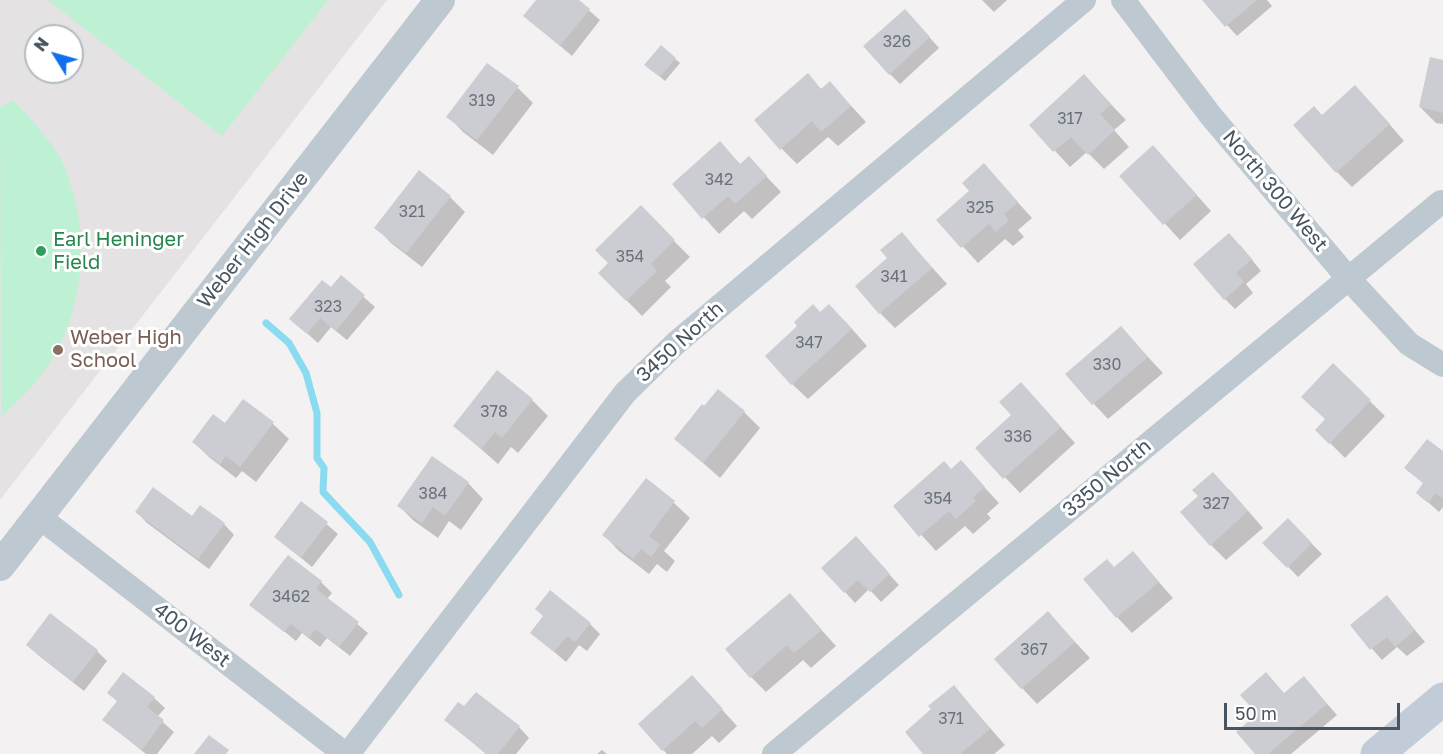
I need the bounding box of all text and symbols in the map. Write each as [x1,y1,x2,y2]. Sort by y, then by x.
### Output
north arrow [24,24,84,84]
house number: 326 [883,32,911,52]
text: N [30,33,53,55]
house number: 319 [469,91,495,111]
house number: 317 [1057,109,1083,129]
street label: North 300 West [1217,126,1333,256]
street label: Weber High Drive [192,167,314,313]
house number: 342 [705,170,733,190]
house number: 325 [966,198,994,218]
house number: 321 [399,202,425,222]
place label: Earl Heninger Field [53,228,184,275]
marker: Earl Heninger Field [34,244,48,258]
house number: 354 [616,247,644,267]
house number: 341 [881,267,907,287]
house number: 323 [314,297,342,317]
street label: 3450 North [632,297,728,387]
place label: Weber High School [70,326,182,373]
house number: 347 [795,333,823,353]
marker: Weber High School [51,343,65,357]
house number: 330 [1093,355,1121,375]
house number: 378 [480,402,508,422]
house number: 336 [1004,427,1032,447]
street label: 3350 North [1058,434,1156,522]
house number: 384 [419,484,447,504]
house number: 354 [924,489,952,509]
house number: 327 [1202,494,1230,514]
house number: 3462 [272,587,310,607]
street label: 400 West [149,598,235,672]
house number: 367 [1020,640,1048,660]
scale bar [1227,691,1402,729]
text: 50 m [1235,702,1277,724]
house number: 371 [938,709,964,729]

